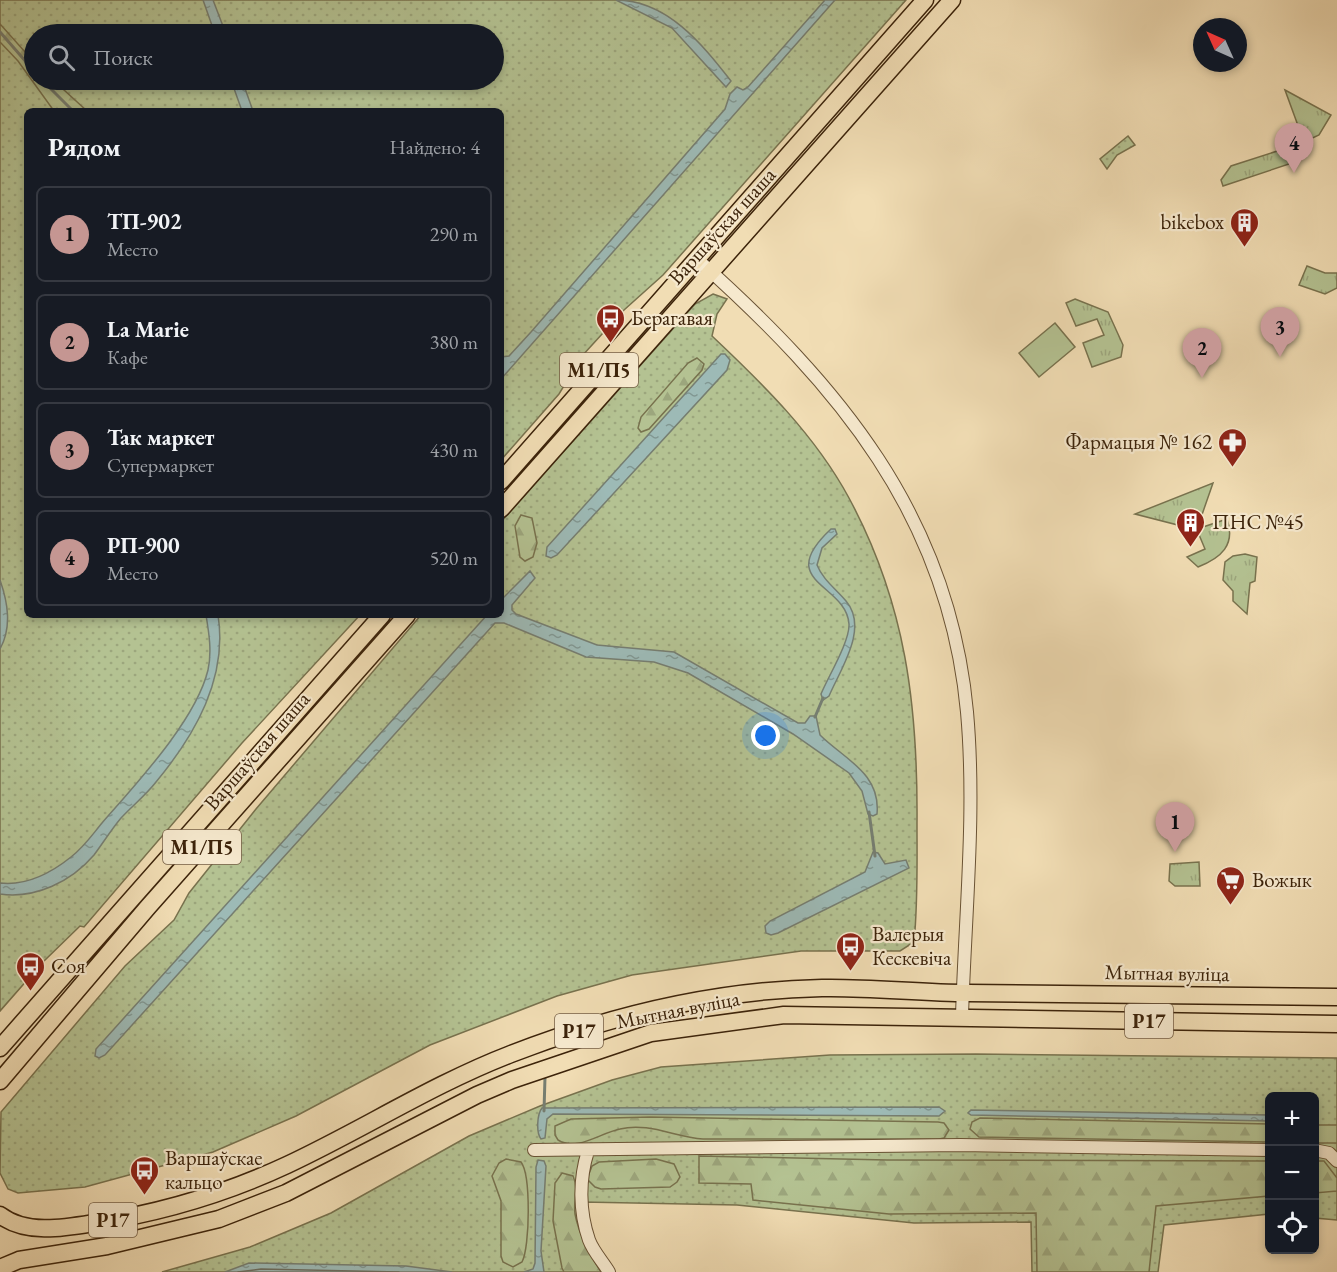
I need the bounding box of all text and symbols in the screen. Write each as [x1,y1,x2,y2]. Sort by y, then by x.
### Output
north arrow [1193,18,1247,72]
search box [24,24,504,90]
icon: search [45,41,78,74]
text: Поиск [93,43,153,72]
pin: 4 [1274,124,1314,173]
text: Рядом [48,130,121,164]
text: Найдено: 4 [389,134,480,160]
street label: Варшаўская шаша [662,161,782,290]
building icon: bikebox [1229,206,1261,248]
text: ТП-902 [107,207,182,236]
place label: bikebox [1160,208,1224,235]
text: 1 [64,221,75,247]
text: 290 m [430,221,478,247]
text: Место [107,236,158,262]
bus stop icon: Берагавая [594,302,626,344]
place label: Берагавая [631,304,713,331]
pin: 3 [1260,308,1300,357]
text: La Marie [107,315,189,344]
pin: 2 [1182,328,1222,378]
text: 2 [64,329,75,355]
text: 380 m [430,329,478,355]
text: Кафе [107,344,148,370]
road number: М1/П5 [560,353,638,387]
text: Так маркет [107,423,214,452]
pharmacy icon: Фармацыя № 162 [1217,426,1249,468]
place label: Фармацыя № 162 [1066,428,1212,455]
text: 3 [64,437,75,463]
text: 430 m [430,437,478,463]
text: Супермаркет [107,452,214,478]
building icon: ПНС №45 [1175,506,1207,548]
place label: ПНС №45 [1212,508,1304,535]
text: РП-900 [107,531,180,560]
text: 4 [64,545,75,571]
text: 520 m [430,545,478,571]
text: Место [107,560,158,586]
street label: Варшаўская шаша [198,685,316,816]
your location [751,721,780,750]
pin: 1 [1156,802,1194,852]
road number: М1/П5 [163,830,241,864]
supermarket icon: Вожык [1215,864,1247,906]
place label: Вожык [1252,866,1312,893]
place label: Валерыя Кескевіча [872,920,952,971]
bus stop icon: Валерыя Кескевіча [835,930,867,972]
bus stop icon: Соя [14,950,46,992]
place label: Соя [51,952,85,979]
street label: Мытная вуліца [1104,958,1230,987]
street label: Мытная вуліца [614,984,742,1035]
road number: Р17 [1125,1004,1173,1038]
road number: Р17 [555,1014,603,1048]
map controls [1265,1092,1319,1254]
button: + [1265,1092,1319,1146]
place label: Варшаўскае кальцо [165,1144,263,1195]
button: − [1265,1146,1319,1200]
bus stop icon: Варшаўскае кальцо [128,1154,160,1196]
button: locate [1265,1200,1319,1254]
road number: Р17 [89,1203,137,1237]

